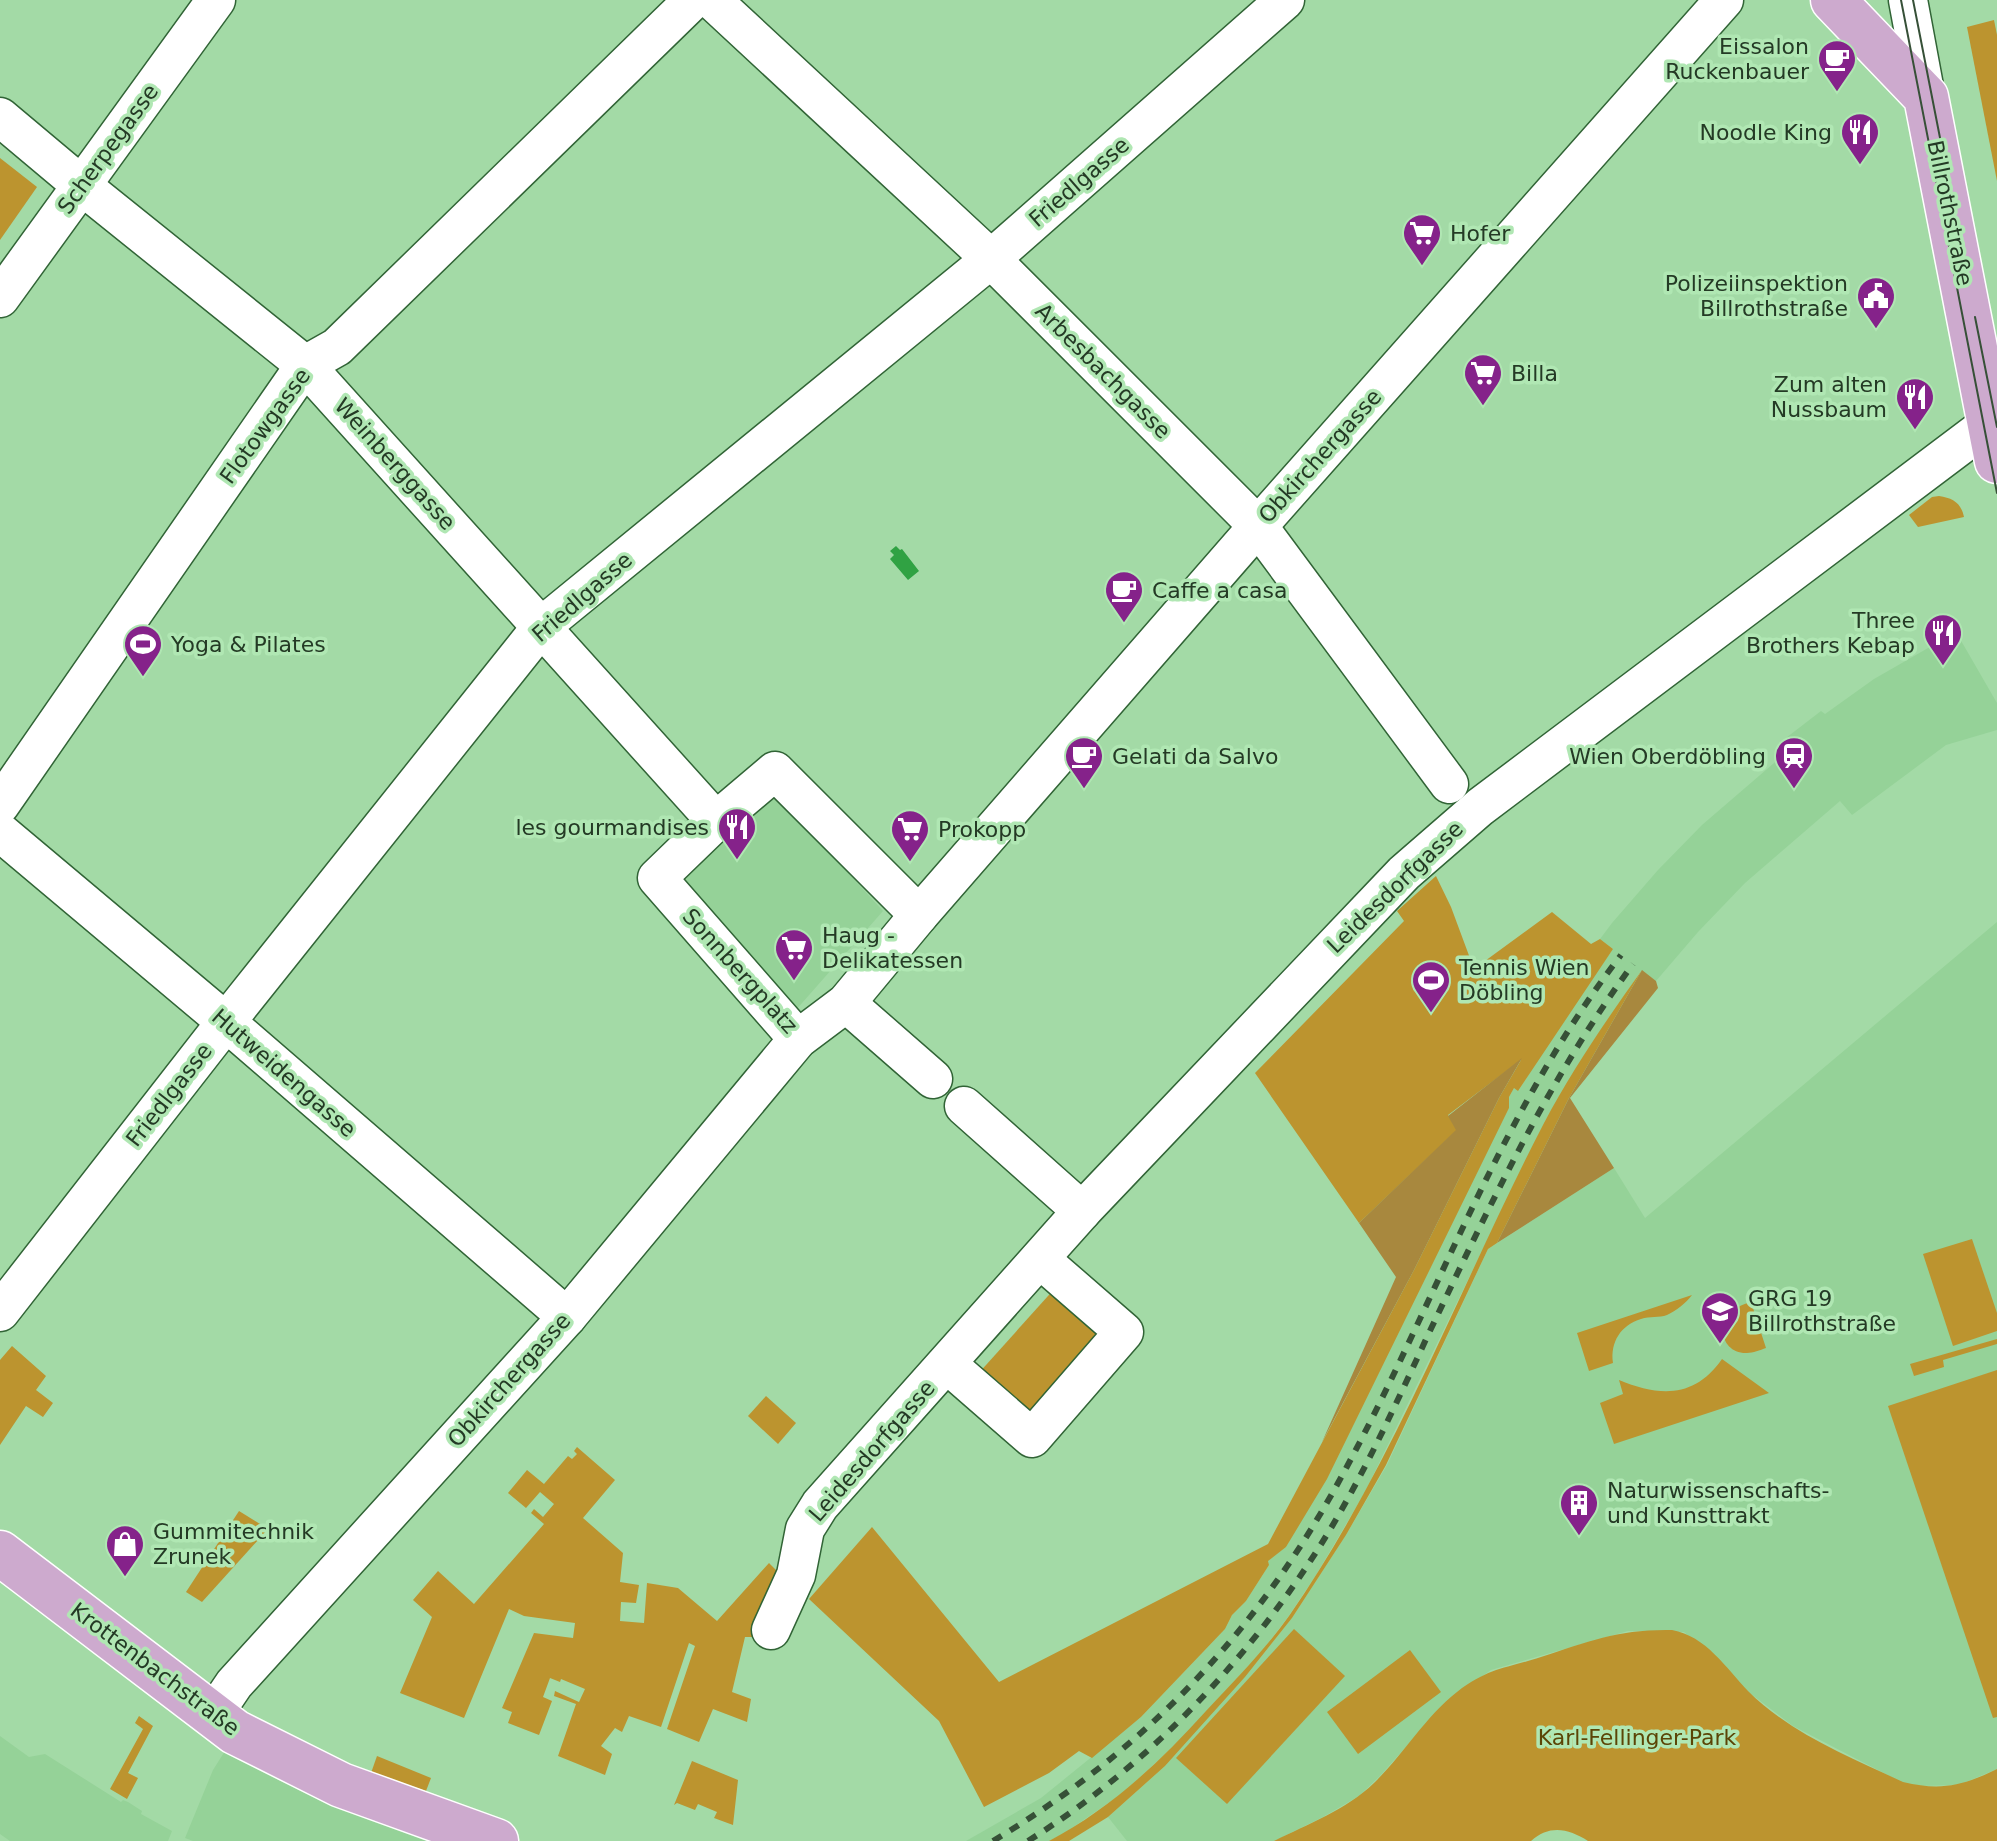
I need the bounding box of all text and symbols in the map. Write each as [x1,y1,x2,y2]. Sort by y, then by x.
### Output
place label: Eissalon Ruckenbauer [1665,34,1810,84]
cafe icon: Eissalon Ruckenbauer [1816,38,1858,93]
street label: Scherpegasse [53,79,163,219]
restaurant icon: Noodle King [1839,111,1881,166]
place label: Noodle King [1700,120,1832,145]
street label: Friedlgasse [1024,132,1134,232]
street label: Billrothstraße [1922,138,1978,288]
supermarket icon: Hofer [1401,212,1443,267]
place label: Hofer [1450,221,1511,246]
place label: Polizeiinspektion Billrothstraße [1665,271,1848,321]
public building icon: Polizeiinspektion Billrothstraße [1855,275,1897,330]
street label: Arbesbachgasse [1030,298,1176,444]
supermarket icon: Billa [1462,352,1504,407]
place label: Billa [1511,361,1558,386]
street label: Flotowgasse [215,364,315,488]
place label: Zum alten Nussbaum [1771,372,1887,422]
restaurant icon: Zum alten Nussbaum [1894,376,1936,431]
street label: Obkirchergasse [1254,384,1386,528]
street label: Weinberggasse [329,393,461,535]
street label: Friedlgasse [527,547,637,647]
cafe icon: Caffe a casa [1103,569,1145,624]
place label: Caffe a casa [1152,578,1288,603]
place label: Three Brothers Kebap [1746,608,1915,658]
restaurant icon: Three Brothers Kebap [1922,612,1964,667]
sports icon: Yoga & Pilates [122,623,164,678]
place label: Yoga & Pilates [170,632,326,657]
cafe icon: Gelati da Salvo [1063,735,1105,790]
station icon: Wien Oberdöbling [1773,735,1815,790]
place label: Gelati da Salvo [1112,744,1278,769]
place label: Wien Oberdöbling [1569,744,1766,769]
restaurant icon: les gourmandises [716,806,758,861]
supermarket icon: Prokopp [889,808,931,863]
place label: les gourmandises [515,815,709,840]
street label: Leidesdorfgasse [1322,816,1468,958]
place label: Prokopp [938,817,1026,842]
street label: Sonnbergplatz [677,903,803,1039]
place label: Haug - Delikatessen [822,923,963,973]
supermarket icon: Haug - Delikatessen [773,927,815,982]
place label: Tennis Wien Döbling [1458,955,1590,1005]
sports icon: Tennis Wien Döbling [1410,959,1452,1014]
street label: Hutweidengasse [207,1004,361,1142]
street label: Friedlgasse [121,1039,217,1151]
place label: GRG 19 Billrothstraße [1748,1286,1896,1336]
school or university icon: GRG 19 Billrothstraße [1699,1290,1741,1345]
street label: Obkirchergasse [443,1308,575,1452]
street label: Leidesdorfgasse [804,1375,940,1527]
place label: Naturwissenschafts- und Kunsttrakt [1607,1478,1829,1528]
building icon: Naturwissenschafts- und Kunsttrakt [1558,1482,1600,1537]
place label: Gummitechnik Zrunek [153,1519,314,1569]
shop icon: Gummitechnik Zrunek [104,1523,146,1578]
street label: Krottenbachstraße [66,1597,244,1741]
park label: Karl-Fellinger-Park [1538,1725,1737,1750]

